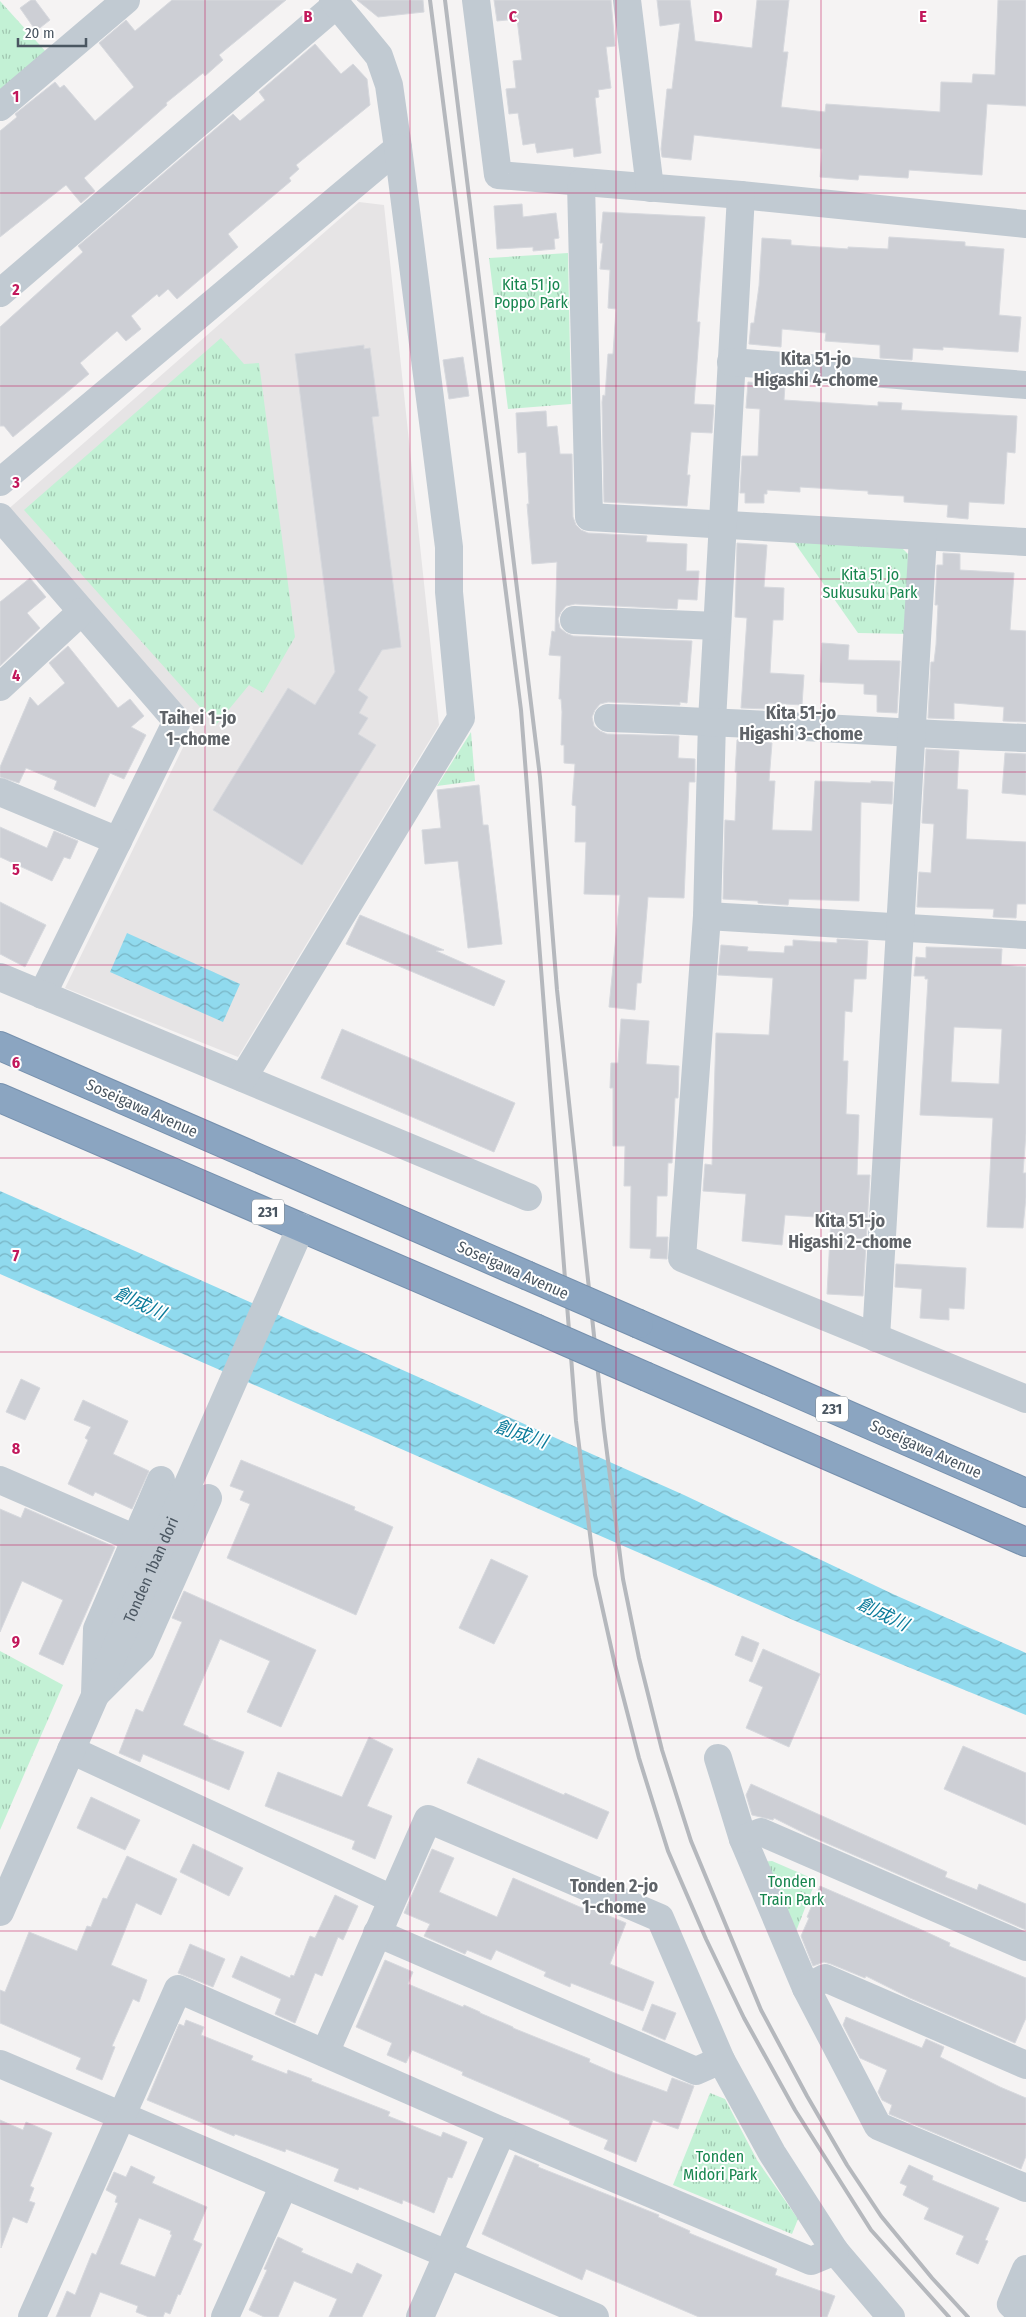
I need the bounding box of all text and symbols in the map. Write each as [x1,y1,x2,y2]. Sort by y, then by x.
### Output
text: B [304,7,313,26]
text: C [509,7,518,26]
text: D [713,7,723,26]
text: E [919,7,927,26]
scale bar [18,15,85,47]
text: 20 m [25,24,55,42]
text: 1 [13,87,19,106]
park label: Kita 51 jo Poppo Park [494,275,569,312]
text: 2 [11,280,20,299]
district label: Kita 51-jo Higashi 4-chome [754,348,878,391]
text: 3 [11,473,20,492]
park label: Kita 51 jo Sukusuku Park [822,565,918,602]
text: 4 [12,666,20,685]
district label: Kita 51-jo Higashi 3-chome [739,702,863,745]
district label: Taihei 1-jo 1-chome [160,707,237,750]
text: 5 [12,860,20,879]
text: 6 [12,1053,20,1072]
street label: Soseigawa Avenue [83,1075,201,1141]
road number: 231 [252,1200,284,1224]
district label: Kita 51-jo Higashi 2-chome [788,1210,912,1253]
street label: Soseigawa Avenue [454,1237,572,1303]
text: 7 [13,1246,20,1265]
water label: 創成川 [111,1282,171,1325]
road number: 231 [816,1396,848,1422]
water label: 創成川 [492,1415,552,1453]
street label: Soseigawa Avenue [867,1416,985,1482]
text: 8 [12,1439,21,1458]
street label: Tonden 1ban dori [119,1514,182,1625]
water label: 創成川 [854,1592,914,1637]
text: 9 [12,1632,20,1651]
park label: Tonden Train Park [760,1872,825,1909]
district label: Tonden 2-jo 1-chome [570,1875,658,1918]
park label: Tonden Midori Park [683,2147,758,2184]

